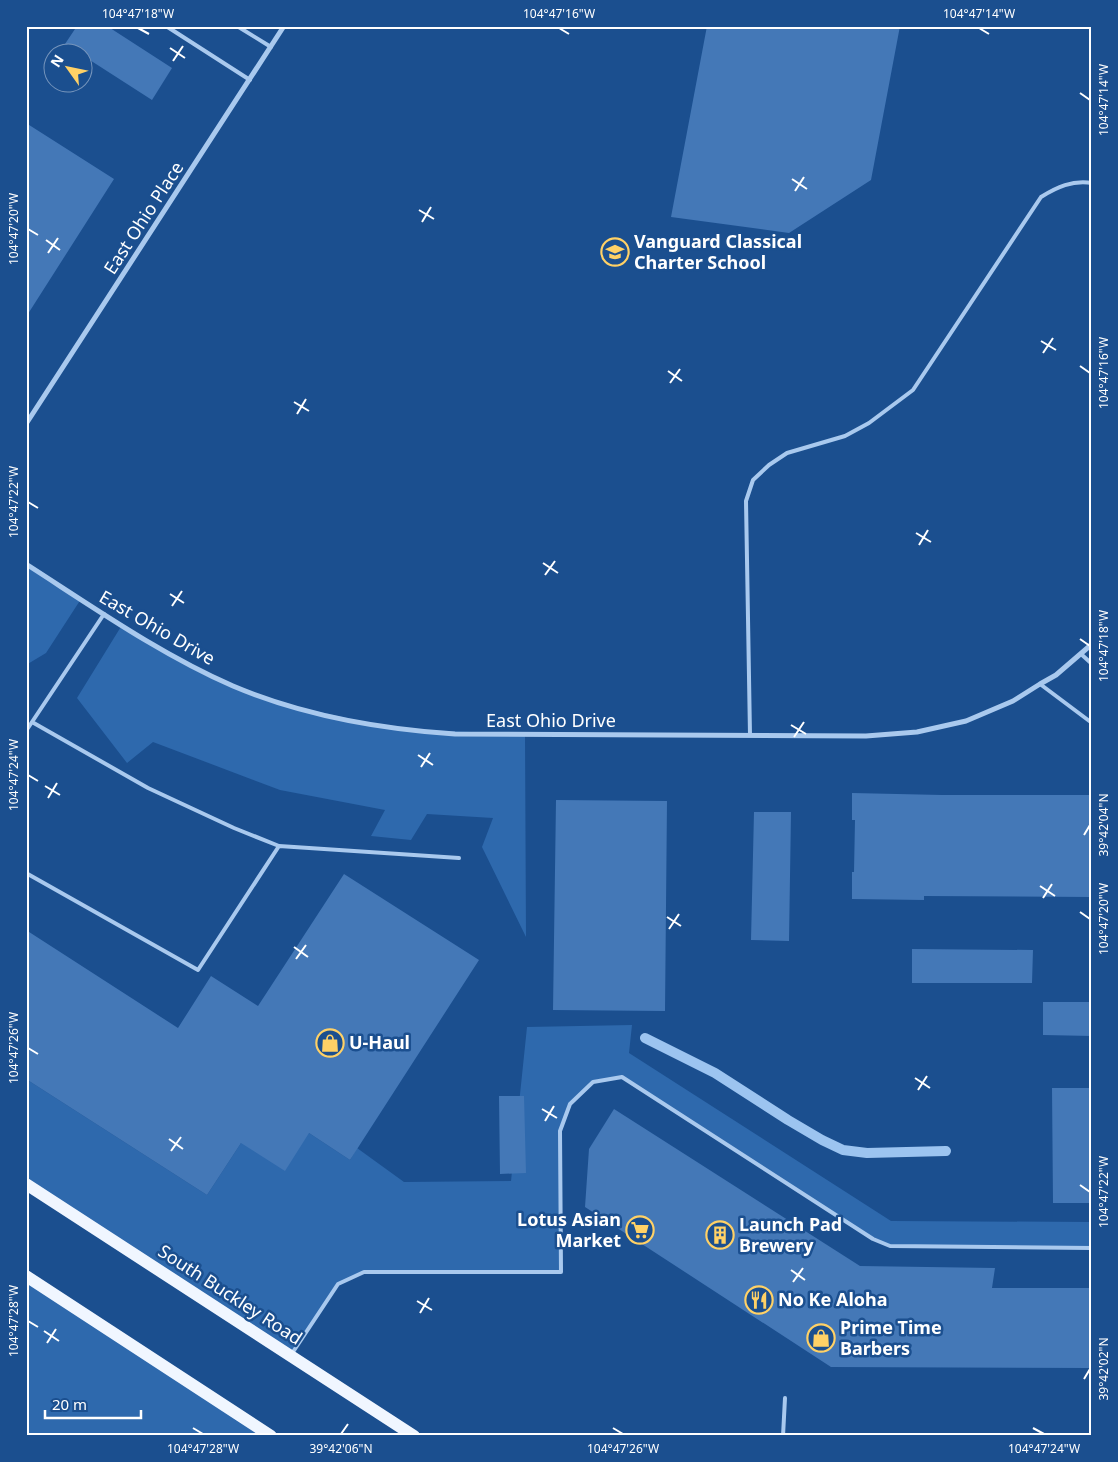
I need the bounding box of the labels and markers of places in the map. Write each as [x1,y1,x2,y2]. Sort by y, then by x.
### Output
place label: Vanguard Classical Charter School [634,229,802,274]
school or university icon: Vanguard Classical Charter School [600,237,630,267]
shop icon: U-Haul [315,1028,345,1058]
place label: U-Haul [349,1030,410,1054]
place label: Lotus Asian Market [517,1207,621,1252]
place label: Launch Pad Brewery [739,1212,842,1257]
supermarket icon: Lotus Asian Market [625,1215,655,1245]
building icon: Launch Pad Brewery [705,1220,735,1250]
restaurant icon: No Ke Aloha [744,1285,774,1315]
place label: No Ke Aloha [778,1287,888,1311]
place label: Prime Time Barbers [840,1315,942,1360]
shop icon: Prime Time Barbers [806,1323,836,1353]

